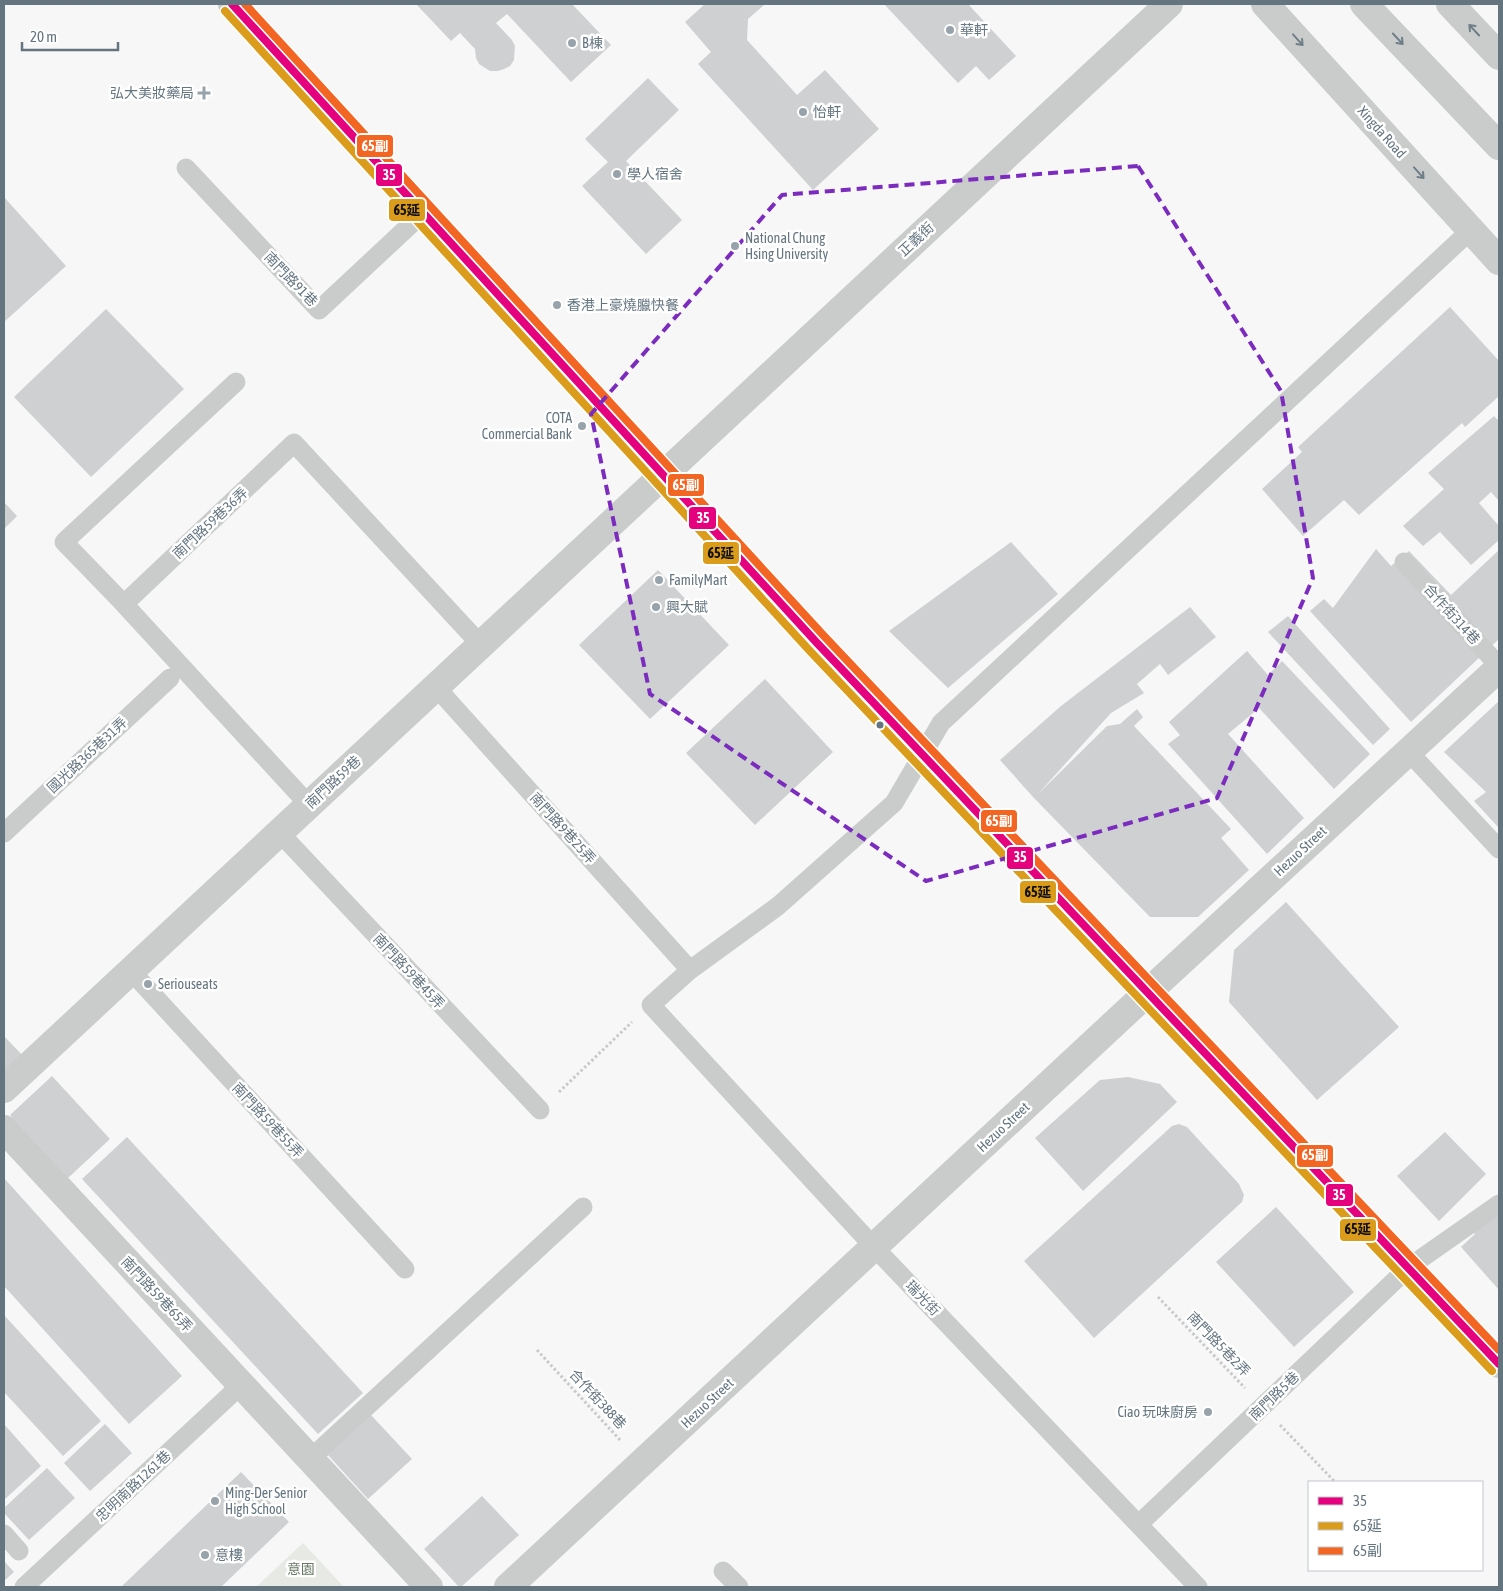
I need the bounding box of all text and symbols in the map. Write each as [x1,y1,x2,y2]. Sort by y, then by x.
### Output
scale bar [22,20,119,52]
place label: 華軒 [960,22,988,38]
marker: 華軒 [944,24,956,36]
one-way arrow [1468,24,1480,36]
text: 20 m [30,28,57,45]
one-way arrow [1292,33,1304,46]
one-way arrow [1392,33,1404,46]
place label: B棟 [582,35,603,51]
marker: B棟 [566,37,578,49]
place label: 弘大美妝藥局 [110,85,194,101]
marker: 弘大美妝藥局 [198,87,210,99]
street label: Xingda Road [1355,103,1409,161]
place label: 怡軒 [813,104,841,120]
marker: 怡軒 [797,106,809,118]
line badge: 65副 [356,134,394,158]
text: 65副 [361,138,389,154]
line badge: 35 [375,163,403,187]
place label: 學人宿舍 [627,166,683,182]
text: 35 [382,167,396,183]
one-way arrow [1413,167,1425,180]
marker: 學人宿舍 [611,168,623,180]
line badge: 65延 [388,198,426,222]
text: 65延 [393,202,421,218]
street label: 正義街 [895,219,937,259]
place label: National Chung Hsing University [745,230,829,262]
marker: National Chung Hsing University [729,240,741,252]
street label: 南門路91巷 [261,249,321,309]
place label: 香港上豪燒臘快餐 [567,297,679,313]
marker: 香港上豪燒臘快餐 [551,299,563,311]
place label: COTA Commercial Bank [482,410,572,442]
marker: COTA Commercial Bank [576,420,588,432]
line badge: 65副 [667,473,705,497]
text: 65副 [672,477,700,493]
street label: 南門路59巷36弄 [169,484,251,562]
line badge: 35 [688,506,717,530]
text: 35 [696,510,710,526]
line badge: 65延 [702,541,740,565]
text: 65延 [707,545,735,561]
place label: FamilyMart [669,572,727,588]
marker: FamilyMart [653,574,665,586]
street label: 合作街314巷 [1421,581,1483,647]
place label: 興大賦 [666,599,708,615]
marker: 興大賦 [650,601,662,613]
street label: 國光路365巷31弄 [44,714,130,796]
unlabelled marker [875,720,885,730]
street label: 南門路59巷 [302,753,364,811]
street label: 南門路9巷25弄 [527,789,599,867]
line badge: 65副 [980,809,1018,833]
text: 65副 [985,813,1013,829]
street label: Hezuo Street [1271,823,1329,879]
line badge: 35 [1006,846,1034,870]
text: 35 [1013,849,1027,865]
line badge: 65延 [1019,880,1057,904]
text: 65延 [1024,884,1052,900]
street label: 南門路59巷45弄 [370,930,448,1012]
place label: Seriouseats [158,976,218,992]
marker: Seriouseats [142,978,154,990]
street label: 南門路59巷55弄 [229,1079,307,1161]
street label: Hezuo Street [974,1099,1032,1155]
line badge: 65副 [1296,1144,1334,1168]
text: 65副 [1301,1147,1329,1163]
line badge: 35 [1325,1183,1354,1207]
text: 35 [1332,1187,1346,1203]
line badge: 65延 [1339,1218,1377,1242]
text: 65延 [1344,1221,1372,1237]
street label: 南門路59巷65弄 [118,1253,196,1335]
street label: 瑞光街 [903,1277,943,1319]
street label: 南門路5巷2弄 [1184,1309,1254,1379]
street label: 合作街388巷 [566,1366,630,1432]
street label: 南門路5巷 [1246,1369,1302,1423]
street label: Hezuo Street [678,1375,736,1431]
place label: Ciao 玩味廚房 [1117,1404,1198,1420]
marker: Ciao 玩味廚房 [1202,1406,1214,1418]
street label: 忠明南路1261巷 [92,1447,174,1525]
legend [1308,1481,1483,1571]
place label: Ming-Der Senior High School [225,1485,308,1517]
text: 35 [1353,1492,1367,1509]
marker: Ming-Der Senior High School [209,1495,221,1507]
text: 65延 [1353,1517,1382,1534]
text: 65副 [1353,1542,1382,1559]
place label: 意樓 [215,1547,243,1563]
marker: 意樓 [199,1549,211,1561]
park label: 意園 [287,1561,315,1577]

